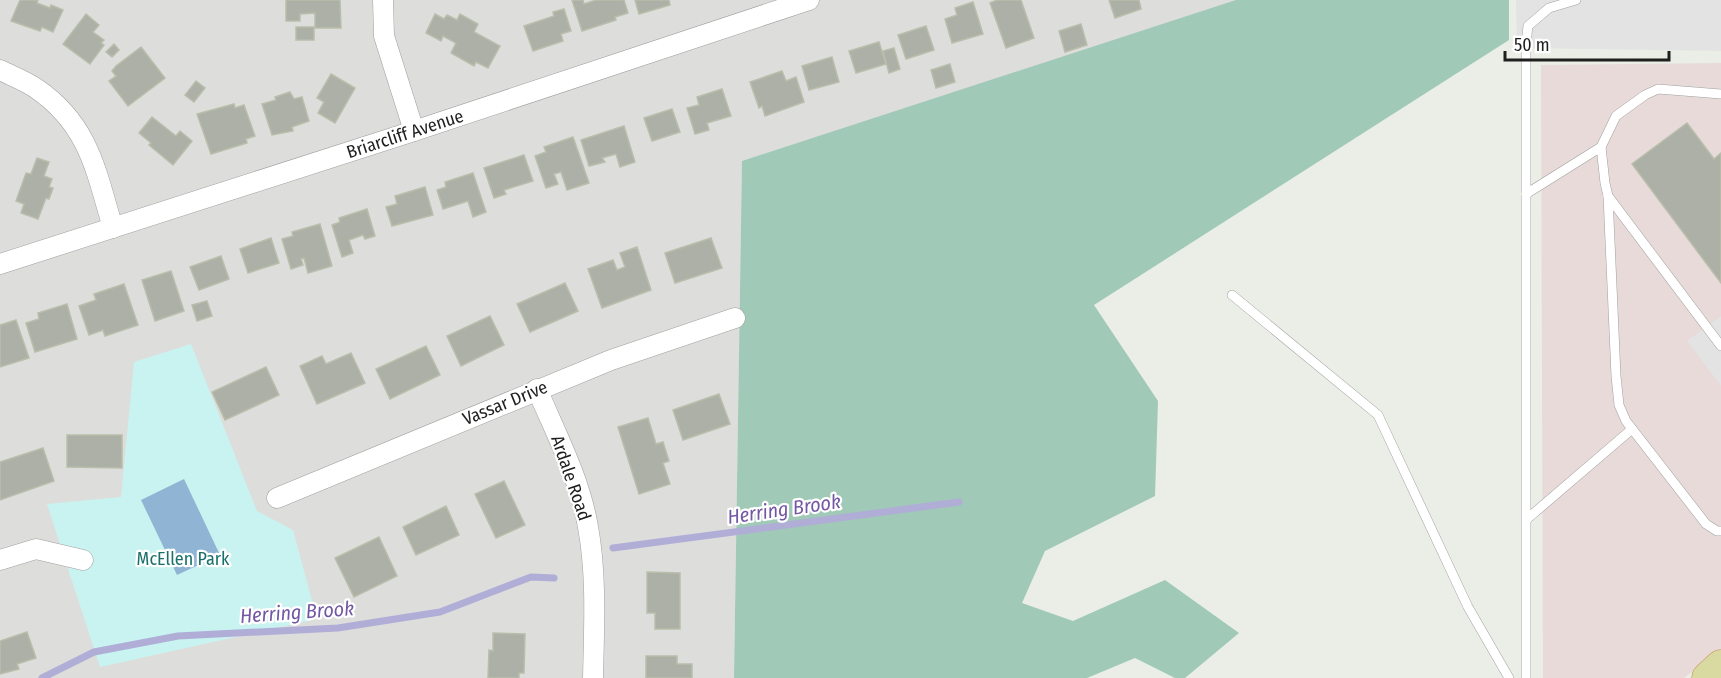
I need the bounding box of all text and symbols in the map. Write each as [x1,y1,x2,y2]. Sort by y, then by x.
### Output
scale bar [1505,24,1668,62]
text: 50 m [1514,34,1550,56]
street label: Briarcliff Avenue [344,105,466,163]
street label: Vassar Drive [459,376,551,430]
street label: Ardale Road [546,433,596,523]
water label: Herring Brook [726,489,842,529]
park label: McEllen Park [137,548,230,570]
water label: Herring Brook [239,596,355,628]

